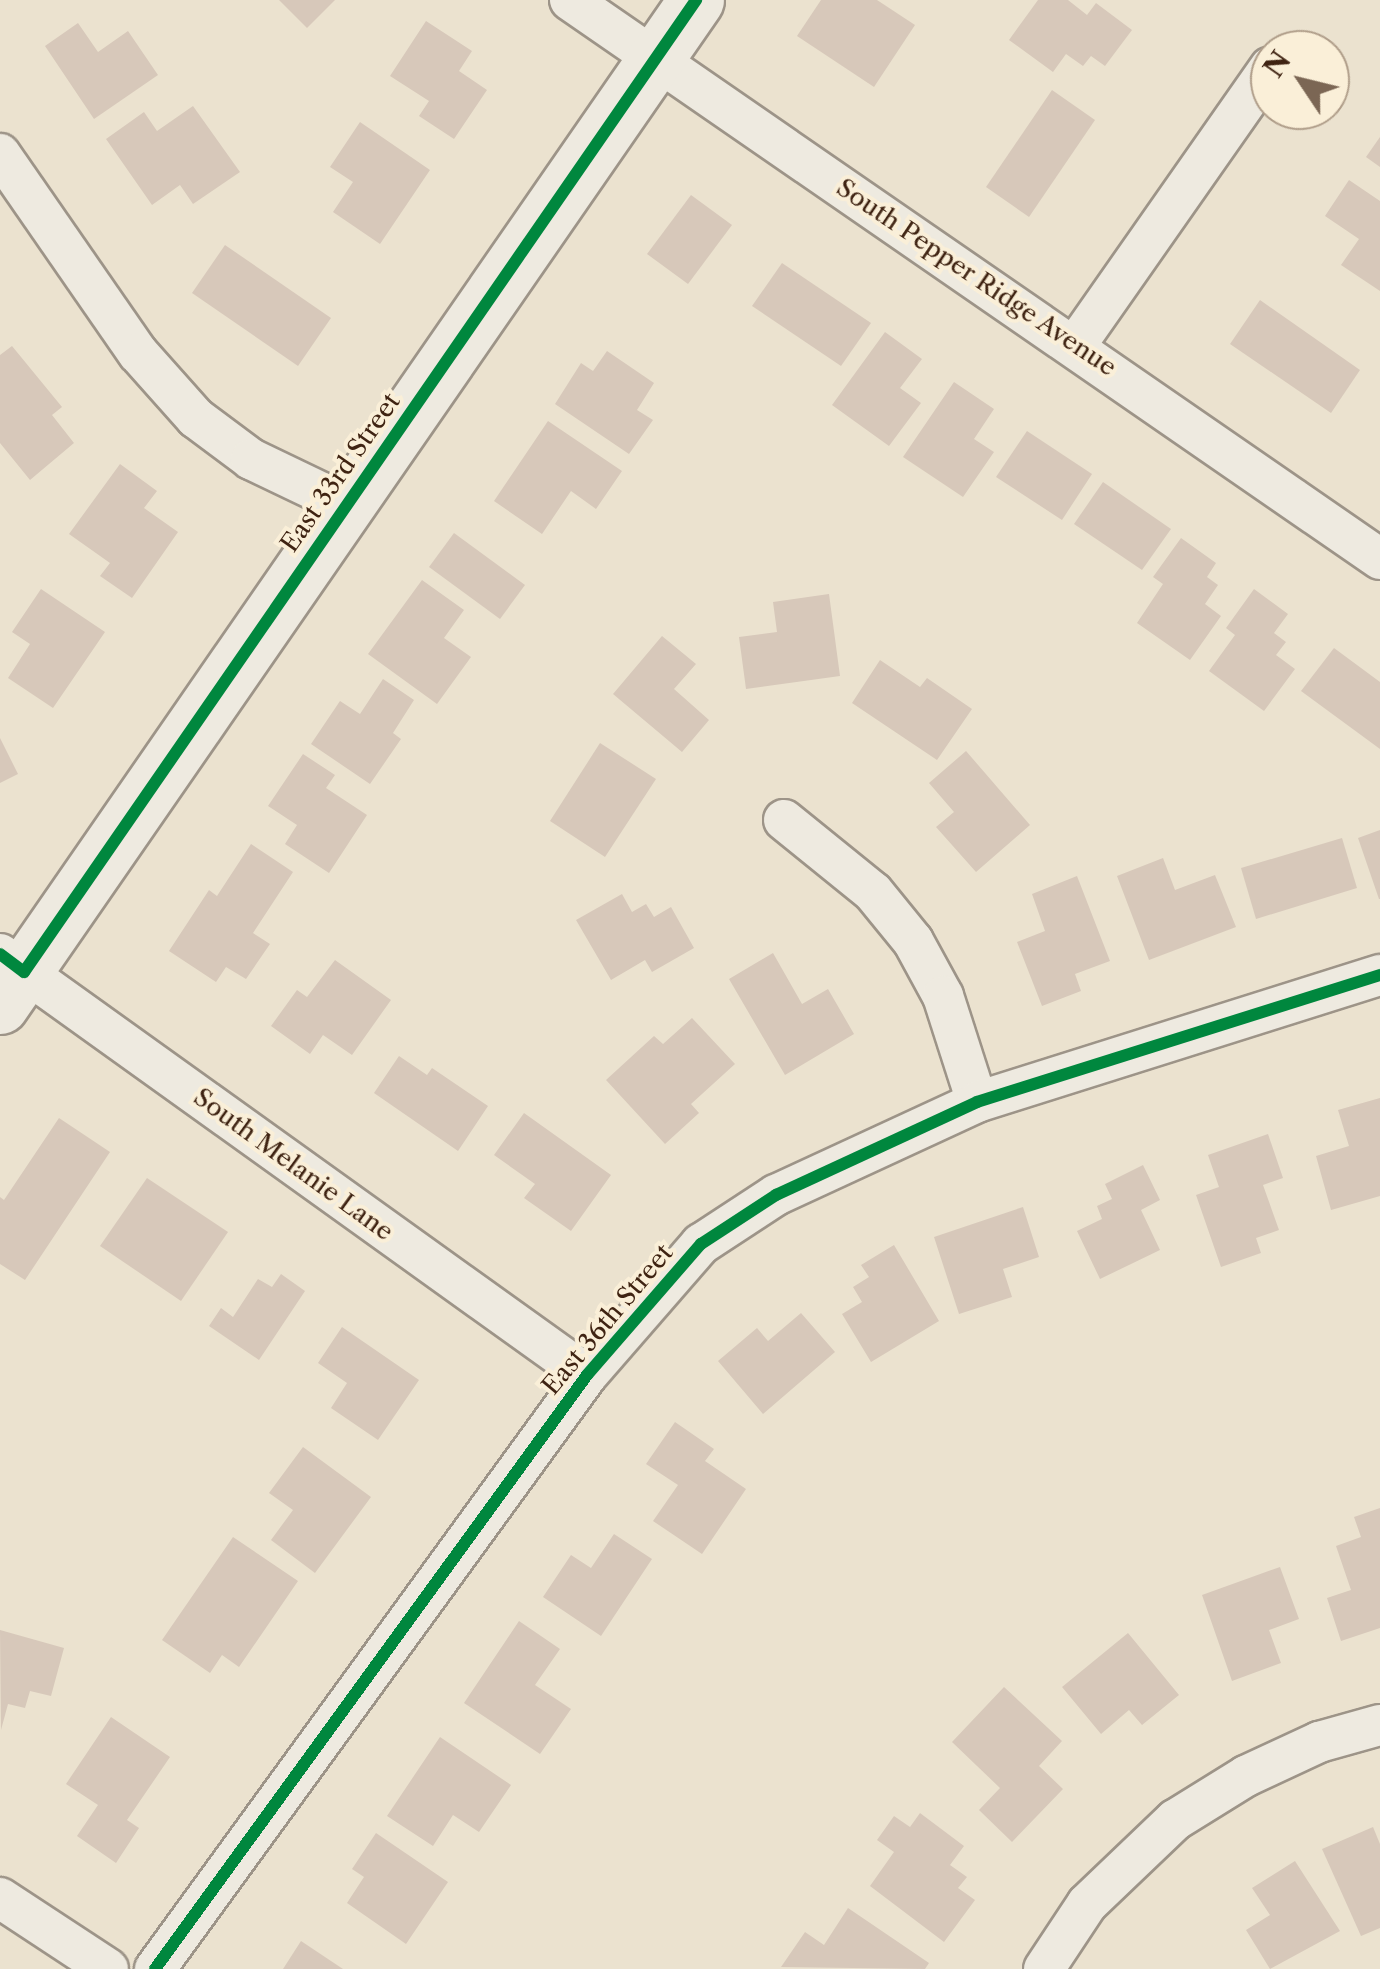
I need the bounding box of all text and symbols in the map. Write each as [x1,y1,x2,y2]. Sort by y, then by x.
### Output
north arrow [1250,30,1350,130]
text: N [1256,44,1298,84]
street label: South Pepper Ridge Avenue [830,173,1122,383]
street label: East 33rd Street [275,388,407,558]
street label: South Melanie Lane [187,1083,399,1247]
street label: East 36th Street [536,1239,680,1401]

